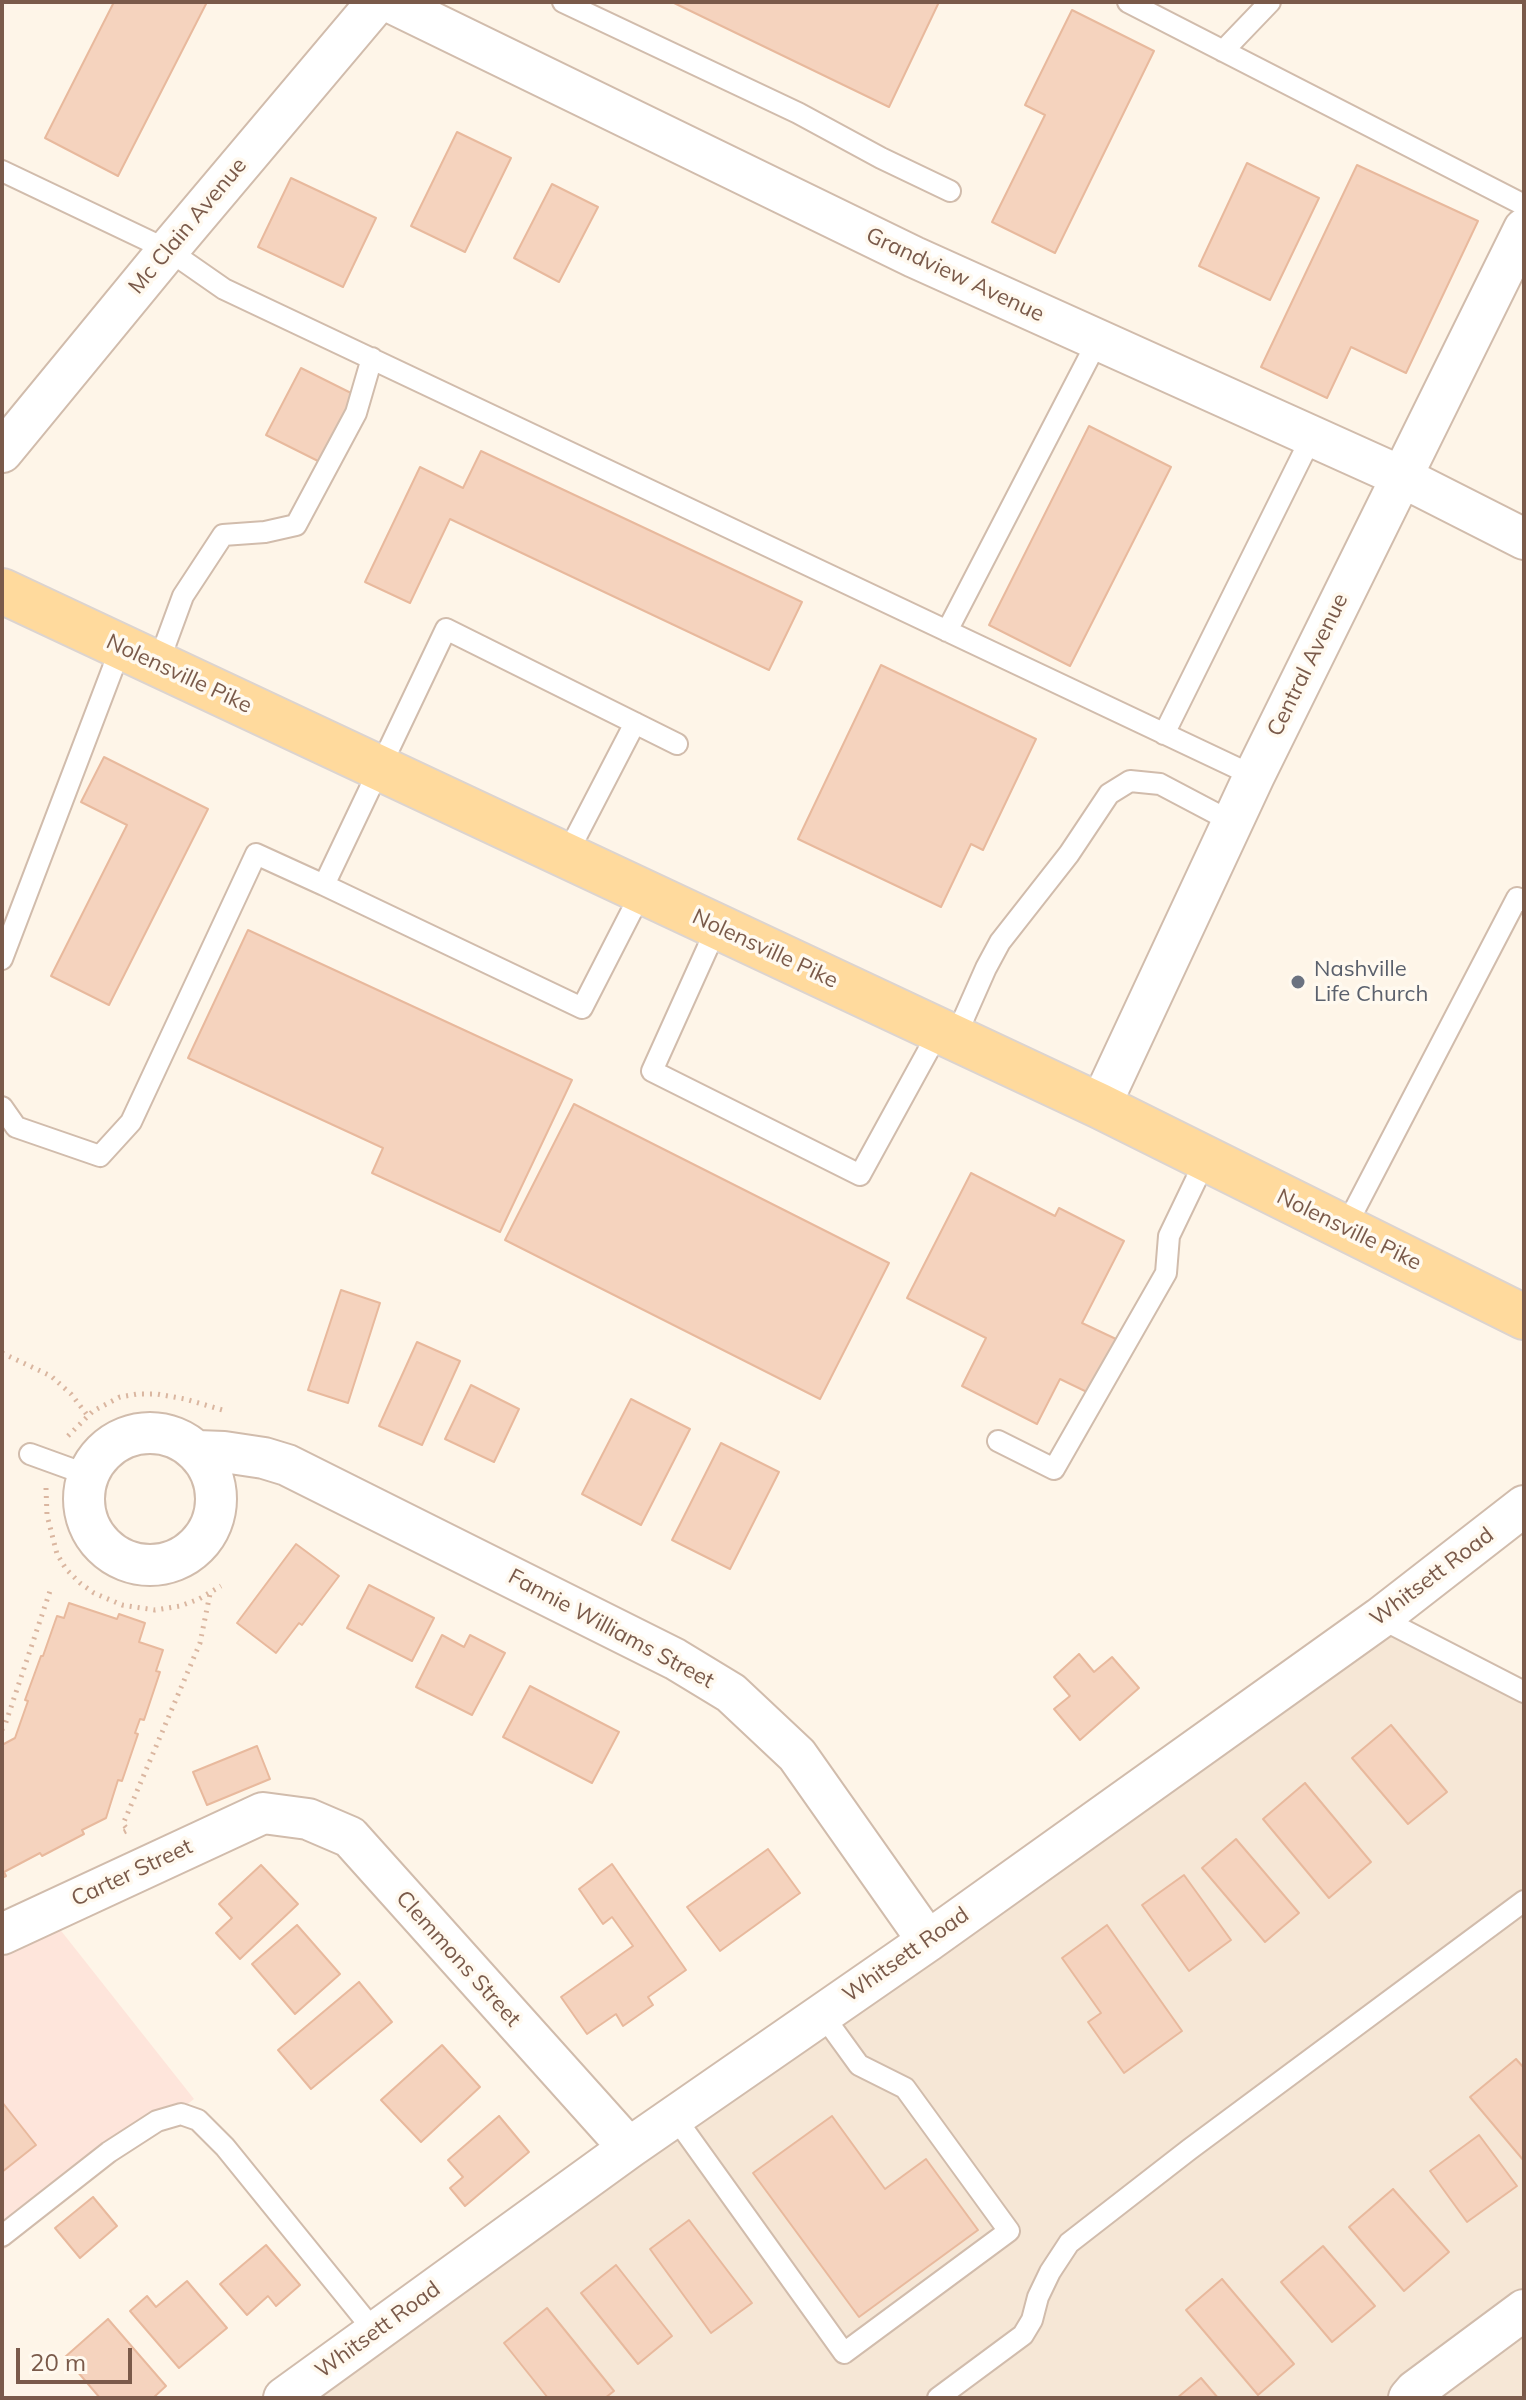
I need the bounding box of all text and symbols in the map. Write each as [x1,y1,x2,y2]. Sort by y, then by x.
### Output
street label: Mc Clain Avenue [123,153,253,299]
street label: Grandview Avenue [862,222,1048,328]
street label: Central Avenue [1262,589,1354,741]
street label: Nolensville Pike [102,629,256,719]
street label: Nolensville Pike [688,904,842,994]
place label: Nashville Life Church [1314,956,1428,1008]
marker: Nashville Life Church [1289,973,1307,991]
street label: Nolensville Pike [1272,1184,1426,1276]
street label: Whitsett Road [1365,1522,1499,1632]
street label: Fannie Williams Street [504,1564,718,1694]
street label: Carter Street [67,1833,197,1913]
street label: Clemmons Street [390,1886,526,2032]
street label: Whitsett Road [838,1902,974,2008]
street label: Whitsett Road [310,2276,446,2384]
scale bar [20,2332,136,2382]
text: 20 m [30,2347,86,2377]

